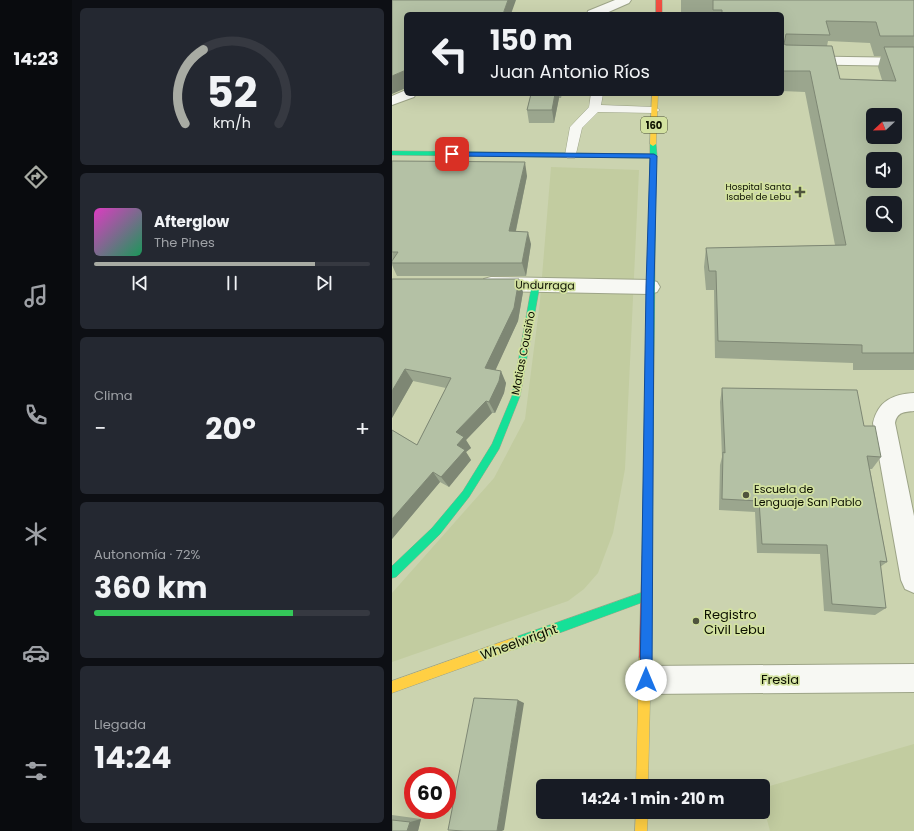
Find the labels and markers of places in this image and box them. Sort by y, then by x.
pin [435,137,469,171]
place label: Hospital Santa Isabel de Lebu [726,181,791,203]
marker: Hospital Santa Isabel de Lebu [794,186,806,198]
place label: Escuela de Lenguaje San Pablo [754,481,862,510]
marker: Escuela de Lenguaje San Pablo [741,490,751,500]
place label: Registro Civil Lebu [704,605,765,639]
marker: Registro Civil Lebu [691,616,701,626]

